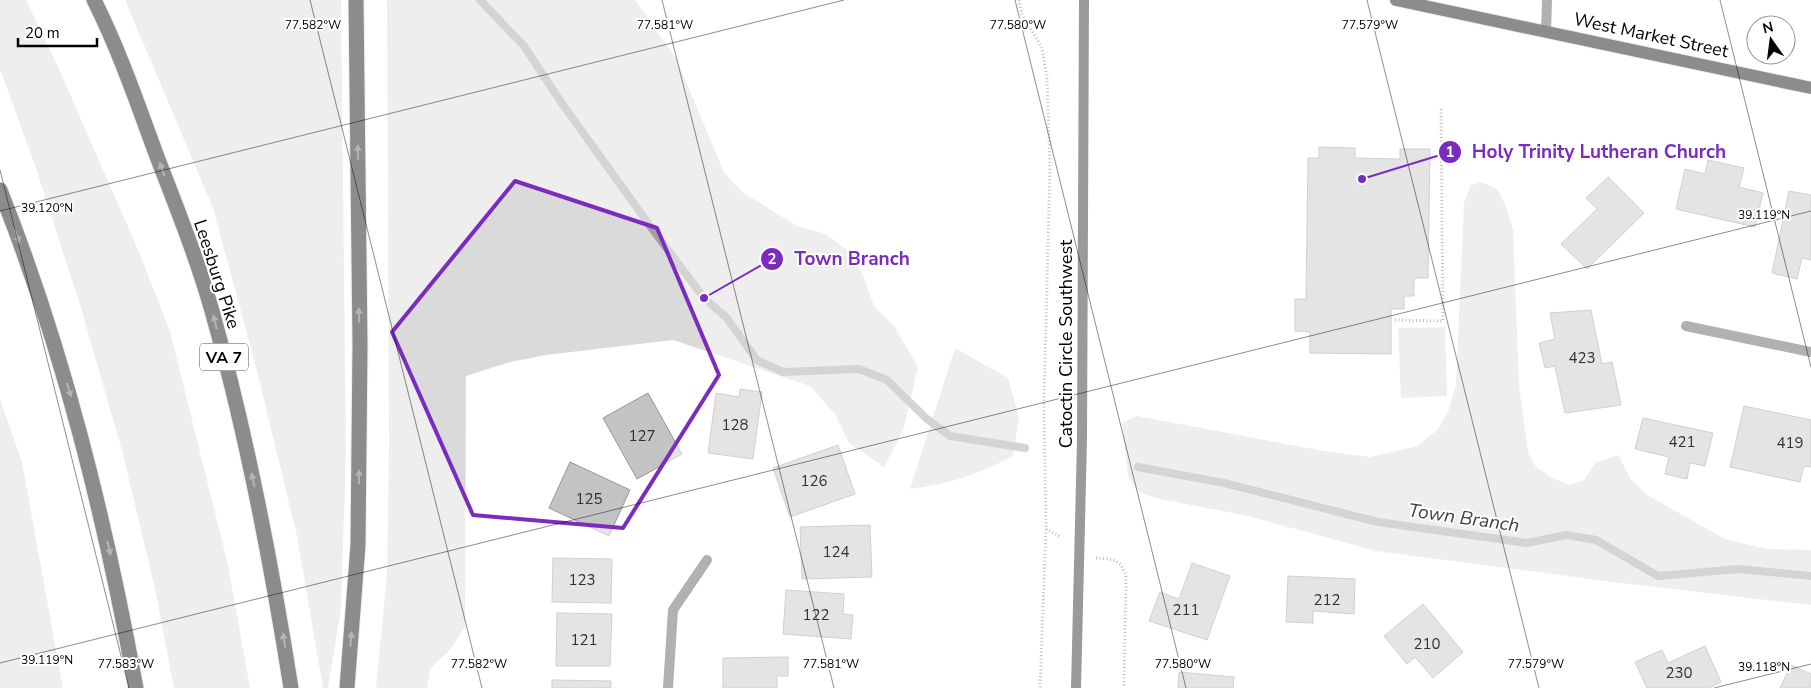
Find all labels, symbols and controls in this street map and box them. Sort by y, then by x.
street label: West Market Street [1571,7,1731,63]
scale bar [18,15,96,47]
north arrow [1746,15,1796,65]
text: 77.582°W [285,17,341,33]
text: 77.581°W [637,17,693,33]
text: 77.580°W [990,17,1046,33]
text: 77.579°W [1342,17,1398,33]
text: N [1761,17,1775,38]
text: 20 m [25,23,60,43]
callout: Holy Trinity Lutheran Church [1437,135,1736,169]
text: Holy Trinity Lutheran Church [1472,139,1726,165]
text: 1 [1445,142,1455,162]
one-way arrow [353,144,361,160]
one-way arrow [158,161,166,176]
text: 39.120°N [21,200,73,216]
text: 39.119°N [1738,207,1790,223]
street label: Leesburg Pike [188,216,246,332]
one-way arrow [13,229,21,244]
street label: Catoctin Circle Southwest [1054,239,1078,448]
callout: Town Branch [759,242,920,276]
text: Town Branch [794,246,910,272]
text: 2 [767,249,777,269]
one-way arrow [355,306,363,322]
one-way arrow [211,315,219,330]
road number: VA 7 [200,344,248,371]
house number: 423 [1568,348,1596,368]
one-way arrow [65,383,73,398]
house number: 128 [721,415,749,435]
house number: 127 [628,426,656,446]
house number: 421 [1668,432,1696,452]
house number: 419 [1776,433,1804,453]
one-way arrow [355,469,363,485]
house number: 126 [800,471,828,491]
one-way arrow [249,473,257,488]
house number: 125 [575,489,603,509]
water label: Town Branch [1407,497,1521,539]
one-way arrow [105,540,113,555]
house number: 124 [822,542,850,562]
house number: 123 [568,570,596,590]
house number: 212 [1313,590,1341,610]
house number: 211 [1172,600,1200,620]
house number: 122 [802,605,830,625]
house number: 121 [570,630,598,650]
one-way arrow [347,631,355,647]
one-way arrow [279,632,287,648]
house number: 210 [1413,634,1441,654]
text: 39.119°N [21,652,73,668]
text: 77.583°W [98,656,154,672]
text: 77.582°W [451,656,507,672]
text: 77.581°W [803,656,859,672]
text: 77.580°W [1155,656,1211,672]
text: 77.579°W [1508,656,1564,672]
text: 39.118°N [1738,659,1790,675]
house number: 230 [1665,663,1693,683]

